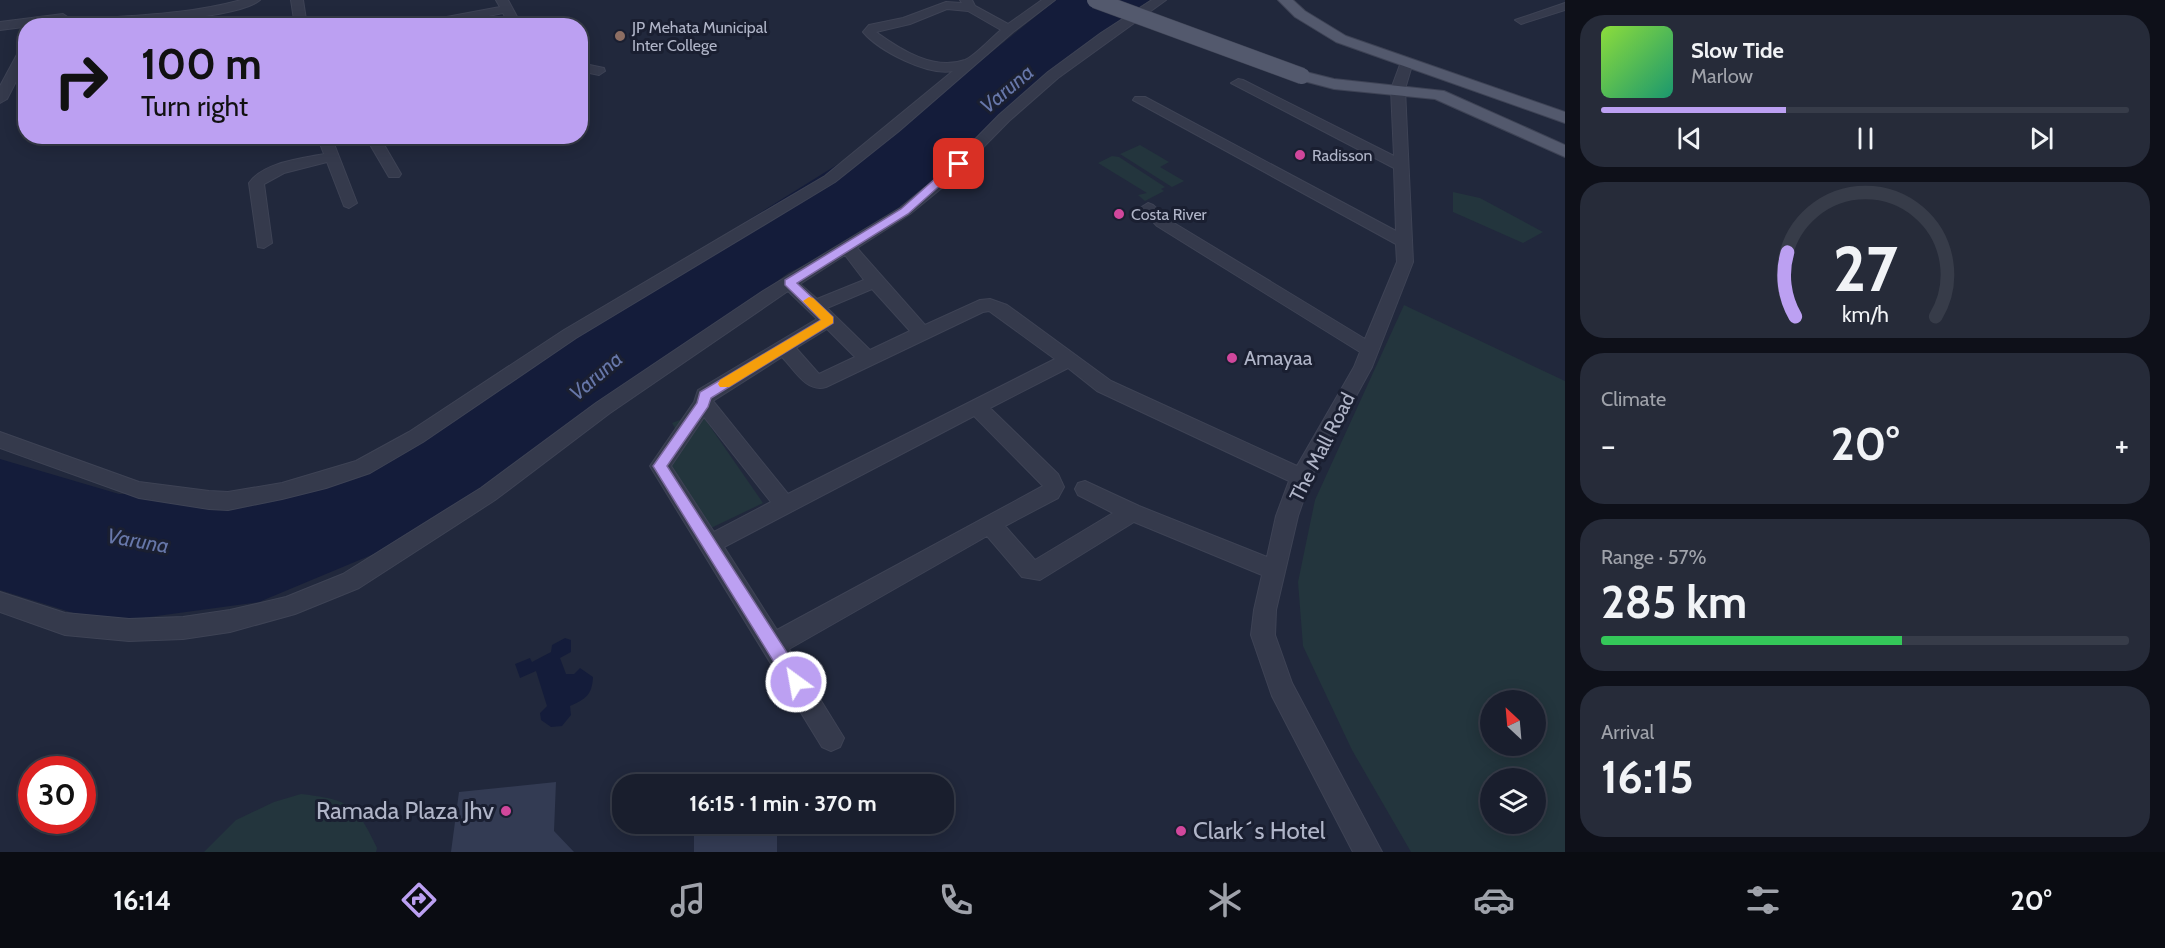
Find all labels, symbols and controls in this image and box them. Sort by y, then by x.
place label: JP Mehata Municipal Inter College [631,18,767,55]
marker: JP Mehata Municipal Inter College [613,29,627,43]
text: Slow Tide [1691,37,1784,64]
text: 100 m [141,38,262,90]
icon: right [42,42,120,120]
water label: Varuna [975,59,1038,118]
text: Marlow [1691,64,1753,88]
text: Turn right [141,90,248,123]
icon: previous [1673,122,1706,155]
icon: pause [1849,122,1882,155]
icon: next [2025,122,2058,155]
pin [933,138,984,189]
place label: Radisson [1312,146,1373,165]
icon: arrive [942,147,975,180]
marker: Radisson [1293,148,1307,162]
place label: Costa River [1131,205,1208,224]
marker: Costa River [1112,207,1126,221]
text: 27 [1833,231,1898,307]
text: km/h [1842,301,1888,327]
water label: Varuna [564,346,627,405]
place label: Amayaa [1244,346,1313,370]
marker: Amayaa [1225,351,1239,365]
text: Climate [1601,387,1666,411]
street label: The Mall Road [1284,388,1360,506]
text: 20° [1831,417,1899,471]
text: − [1601,425,1616,465]
text: + [2114,425,2129,465]
water label: Varuna [105,523,171,558]
text: Range · 57% [1601,545,1707,569]
text: 285 km [1601,575,1747,629]
position arrow [764,650,828,714]
north arrow [1480,690,1546,756]
map controls [1480,690,1546,834]
text: Arrival [1601,720,1654,744]
text: 16:15 [1601,750,1694,804]
speed limit sign: 30 [18,756,96,834]
button: layers [1480,768,1546,834]
text: 16:15 · 1 min · 370 m [689,790,877,817]
place label: Ramada Plaza Jhv [316,796,494,825]
marker: Ramada Plaza Jhv [499,804,513,818]
place label: Clark´s Hotel [1193,816,1326,845]
marker: Clark´s Hotel [1174,824,1188,838]
icon: directions [398,879,440,921]
icon: music [667,879,709,921]
icon: phone [935,879,977,921]
icon: climate [1204,879,1246,921]
icon: car [1473,879,1515,921]
icon: filters [1742,879,1784,921]
text: 16:14 [113,884,171,917]
text: 20° [2010,884,2052,917]

